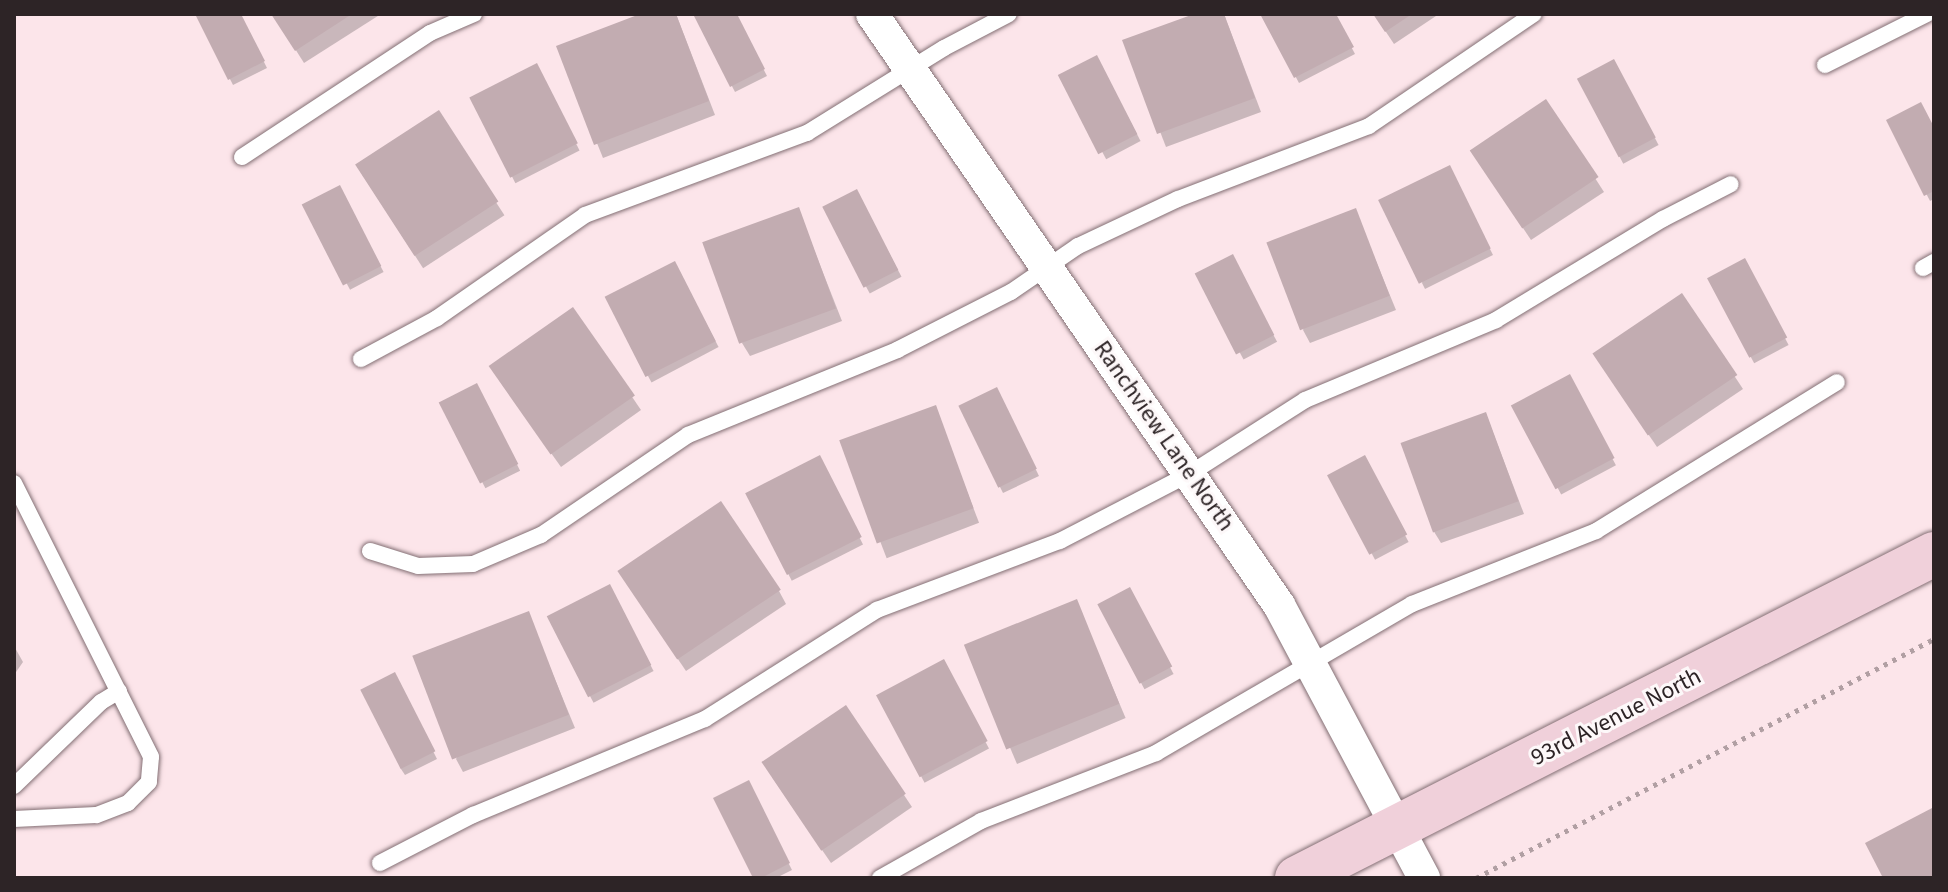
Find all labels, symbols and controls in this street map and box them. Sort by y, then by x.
street label: Ranchview Lane North [1088,335,1240,537]
street label: 93rd Avenue North [1526,662,1706,772]

